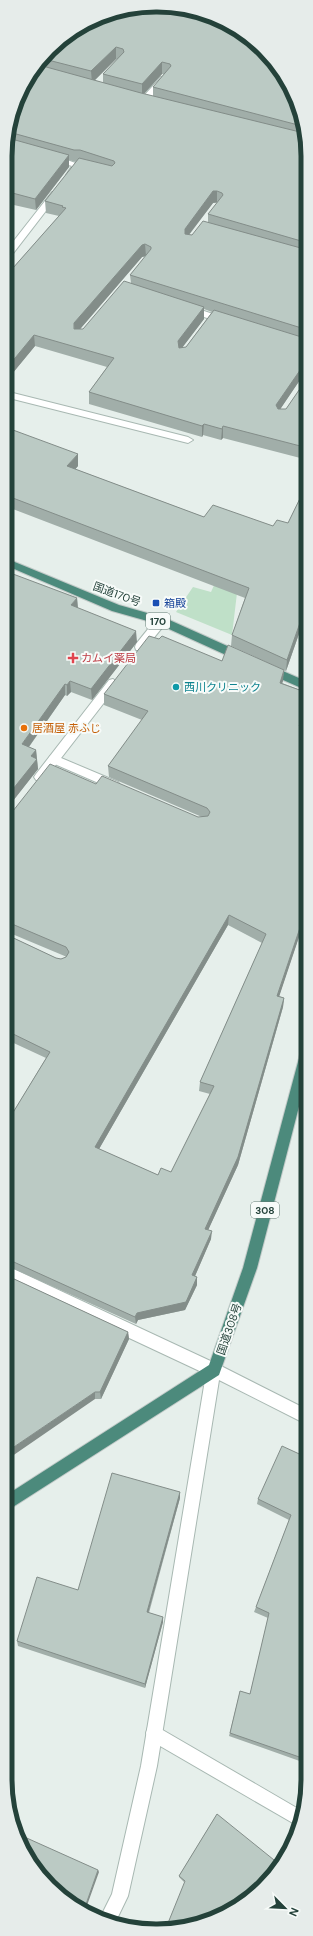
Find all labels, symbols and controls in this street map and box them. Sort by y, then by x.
street label: 国道170号 [91,579,143,609]
place label: 箱殿 [164,596,186,610]
marker: 箱殿 [151,598,161,608]
road number: 170 [146,613,170,629]
place label: カムイ薬局 [81,651,136,665]
marker: カムイ薬局 [68,653,78,663]
place label: 西川クリニック [184,680,261,694]
marker: 西川クリニック [171,682,181,692]
place label: 居酒屋 赤ふじ [32,721,101,735]
marker: 居酒屋 赤ふじ [19,723,29,733]
road number: 308 [251,1202,279,1218]
street label: 国道308号 [214,1301,244,1357]
north arrow [265,1888,305,1928]
text: N [286,1906,302,1919]

